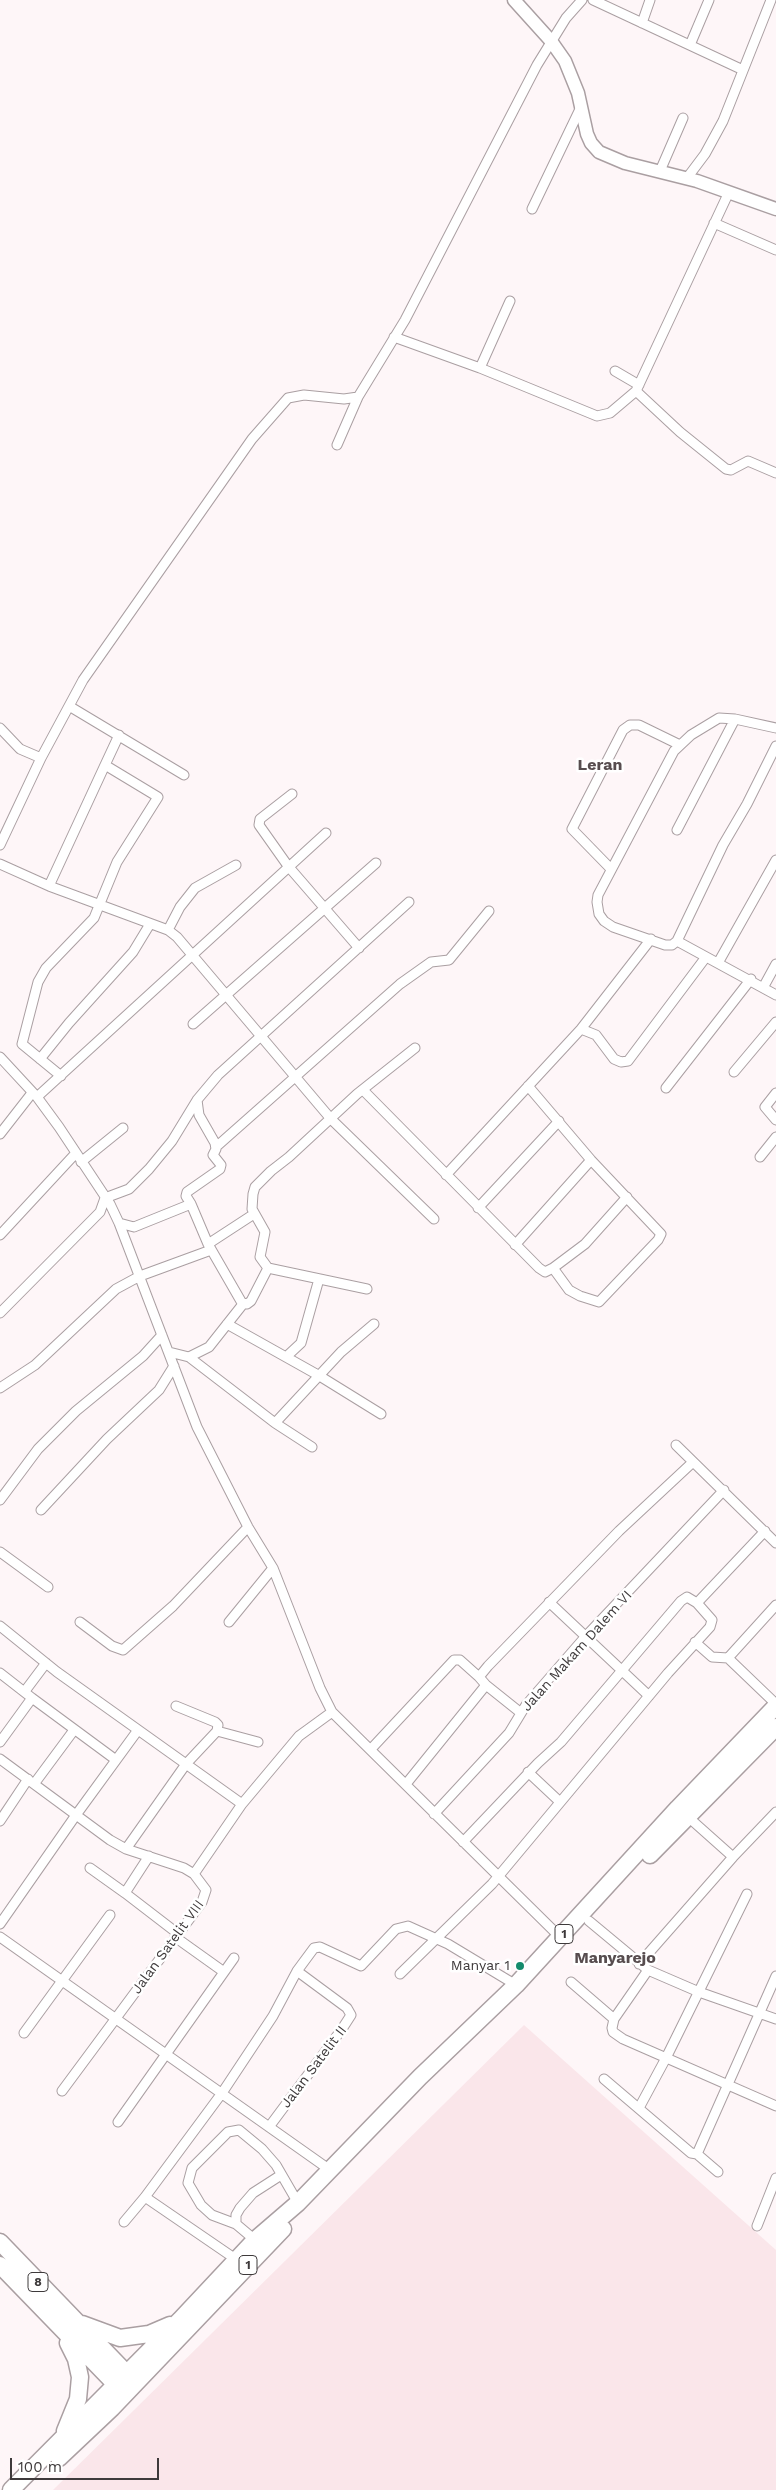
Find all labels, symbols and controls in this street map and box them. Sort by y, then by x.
district label: Leran [578,755,622,775]
street label: Jalan Makam Dalem VI [518,1587,636,1715]
street label: Jalan Satelit VIII [128,1897,208,1997]
road number: 1 [555,1925,573,1944]
district label: Manyarejo [574,1948,656,1968]
place label: Manyar 1 [451,1958,510,1974]
marker: Manyar 1 [514,1960,526,1972]
street label: Jalan Satelit II [278,2023,350,2111]
road number: 1 [239,2256,257,2274]
road number: 8 [28,2272,48,2292]
scale bar [12,2448,161,2480]
text: 100 m [18,2458,62,2476]

